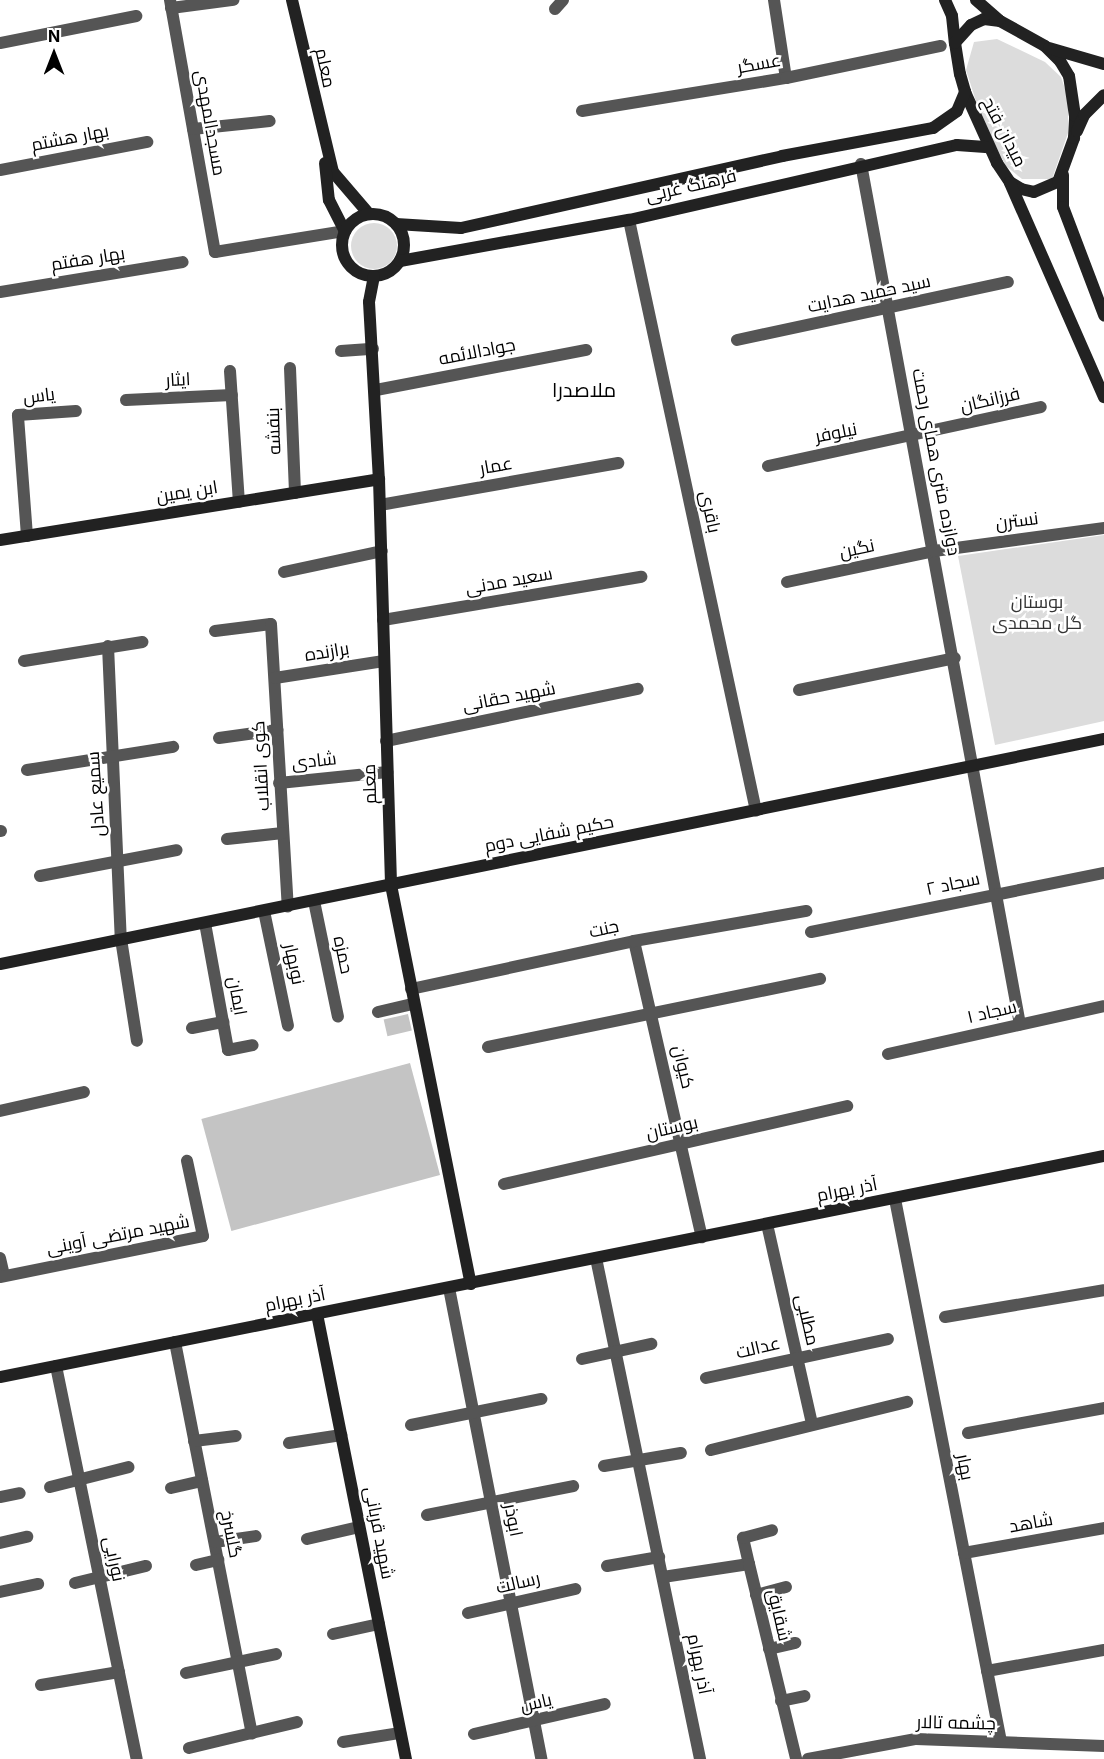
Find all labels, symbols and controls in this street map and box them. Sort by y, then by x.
north arrow [24,24,84,84]
text: N [48,26,60,46]
street label: معلم [310,46,340,90]
street label: عسگر [735,50,783,78]
street label: مسجدالمهدی [190,68,230,178]
street label: میدان فتح [977,93,1031,171]
street label: بهار هشتم [29,120,111,156]
street label: فرهنگ غربی [644,165,738,207]
street label: بهار هفتم [49,242,127,276]
street label: سید حمید هدایت [805,270,933,318]
street label: جوادالائمه [437,334,517,370]
street label: دوازده متری همای رحمت [907,367,965,557]
street label: ایثار [165,369,191,391]
district label: ملاصدرا [552,378,616,402]
street label: یاس [22,383,56,409]
street label: فرزانگان [958,383,1022,417]
street label: بنفشه [262,407,286,455]
street label: نیلوفر [813,418,859,448]
street label: عمار [478,453,514,479]
street label: ابن یمین [155,476,219,508]
street label: باقری [695,489,725,535]
street label: نسترن [994,508,1040,534]
street label: نگین [837,535,877,563]
street label: سعید مدنی [464,563,554,599]
park label: بوستان گل محمدی [992,592,1082,634]
street label: برازنده [303,638,351,666]
street label: شهید حقانی [461,677,557,717]
street label: کوی انقلاب [248,720,274,812]
street label: شادی [290,748,338,774]
street label: سمیع عادل [82,751,110,837]
street label: معلم [359,763,381,805]
street label: حکیم شفایی دوم [482,811,616,857]
street label: سجاد ۲ [924,868,982,900]
street label: جنت [587,915,621,943]
street label: حمزه [328,934,358,976]
street label: نوبهار [279,941,309,987]
street label: ایمان [223,975,251,1017]
street label: سجاد ۱ [965,996,1019,1028]
street label: کیوان [668,1043,698,1091]
street label: بوستان [644,1112,700,1144]
street label: آذر بهرام [815,1174,879,1206]
street label: شهید مرتضی آوینی [45,1211,191,1259]
street label: آذر بهرام [263,1284,327,1316]
street label: مطلبی [791,1292,823,1348]
street label: عدالت [734,1332,782,1364]
street label: بهار [952,1452,978,1482]
street label: شهید قربانی [359,1485,399,1581]
street label: ابوذر [499,1502,527,1538]
street label: گلسرخ [216,1508,246,1560]
street label: شاهد [1007,1509,1055,1537]
street label: نورایی [99,1534,129,1584]
street label: رسالت [494,1567,542,1599]
street label: شقایق [763,1587,795,1643]
street label: آذر بهرام [683,1632,715,1696]
street label: یاس [518,1689,554,1717]
street label: چشمه تالار [916,1712,996,1734]

